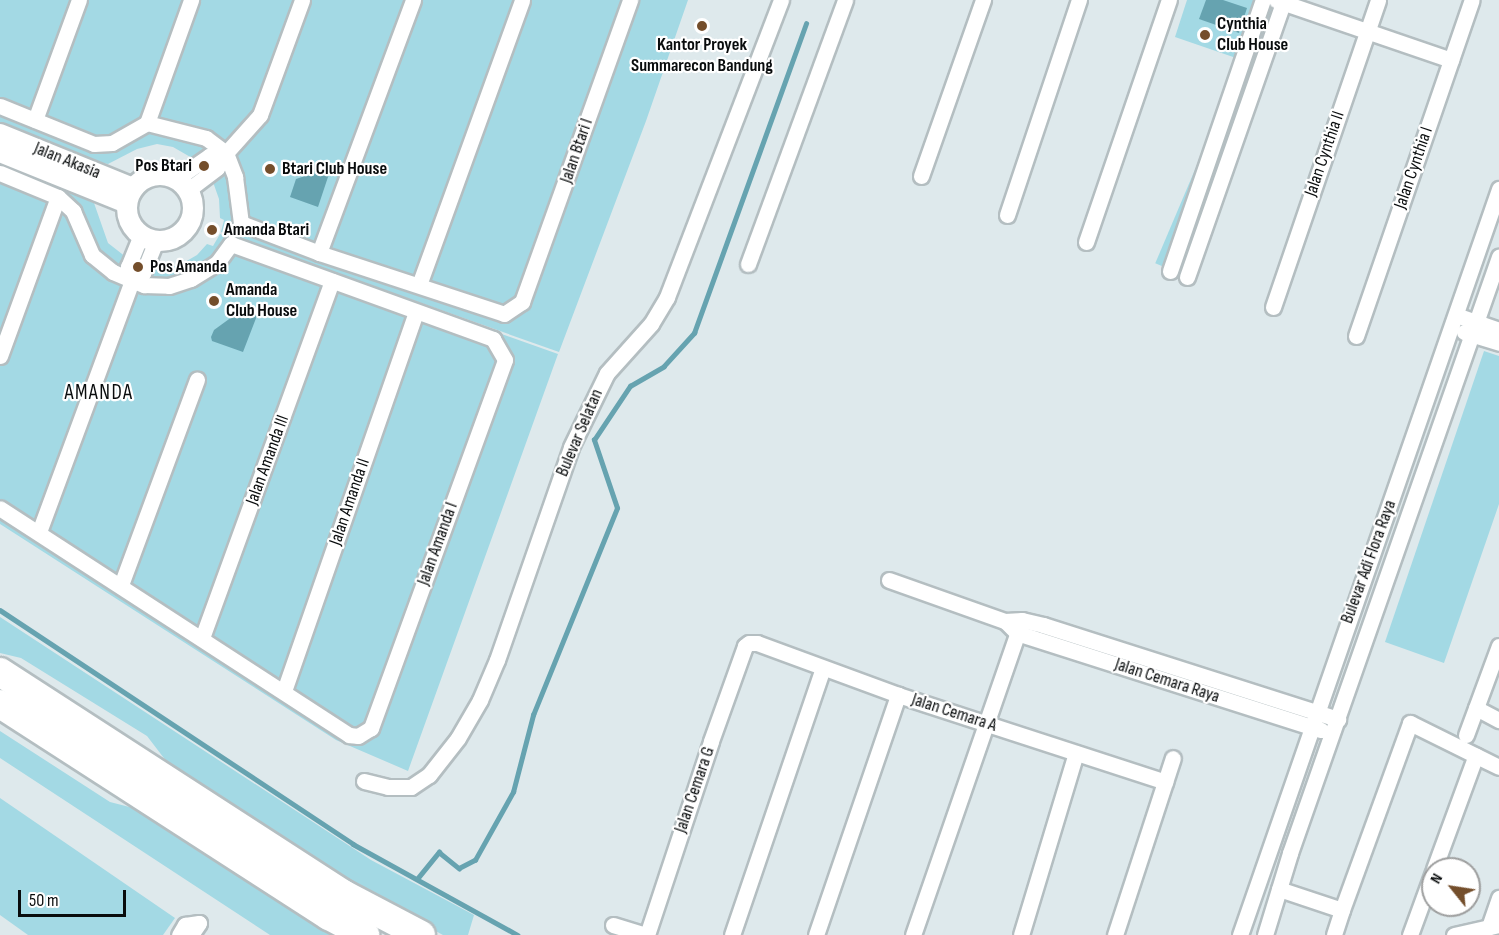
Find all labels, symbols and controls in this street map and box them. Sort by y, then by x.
place label: Cynthia Club House [1217,14,1288,57]
marker: Kantor Proyek Summarecon Bandung [695,19,709,33]
marker: Cynthia Club House [1198,28,1212,42]
place label: Kantor Proyek Summarecon Bandung [631,35,773,78]
street label: Jalan Cynthia II [1300,109,1350,199]
street label: Jalan Btari I [556,116,598,186]
street label: Jalan Cynthia I [1390,124,1438,212]
street label: Jalan Akasia [31,138,103,184]
place label: Pos Btari [135,155,192,177]
place label: Btari Club House [282,158,387,180]
marker: Pos Btari [197,159,211,173]
marker: Btari Club House [263,162,277,176]
place label: Amanda Btari [224,219,309,241]
marker: Amanda Btari [205,223,219,237]
place label: Pos Amanda [150,256,227,278]
marker: Pos Amanda [131,260,145,274]
place label: Amanda Club House [226,280,297,322]
marker: Amanda Club House [207,294,221,308]
district label: AMANDA [64,380,134,406]
street label: Bulevar Selatan [552,386,608,480]
street label: Jalan Amanda III [242,412,294,508]
street label: Jalan Amanda II [325,456,375,548]
street label: Bulevar Adi Flora Raya [1337,497,1401,627]
street label: Jalan Amanda I [413,500,463,588]
street label: Jalan Cemara Raya [1112,654,1222,708]
street label: Jalan Cemara A [909,689,999,737]
street label: Jalan Cemara G [670,744,720,836]
north arrow [1421,857,1481,917]
text: N [1426,870,1447,887]
scale bar [21,878,129,916]
text: 50 m [29,890,59,911]

